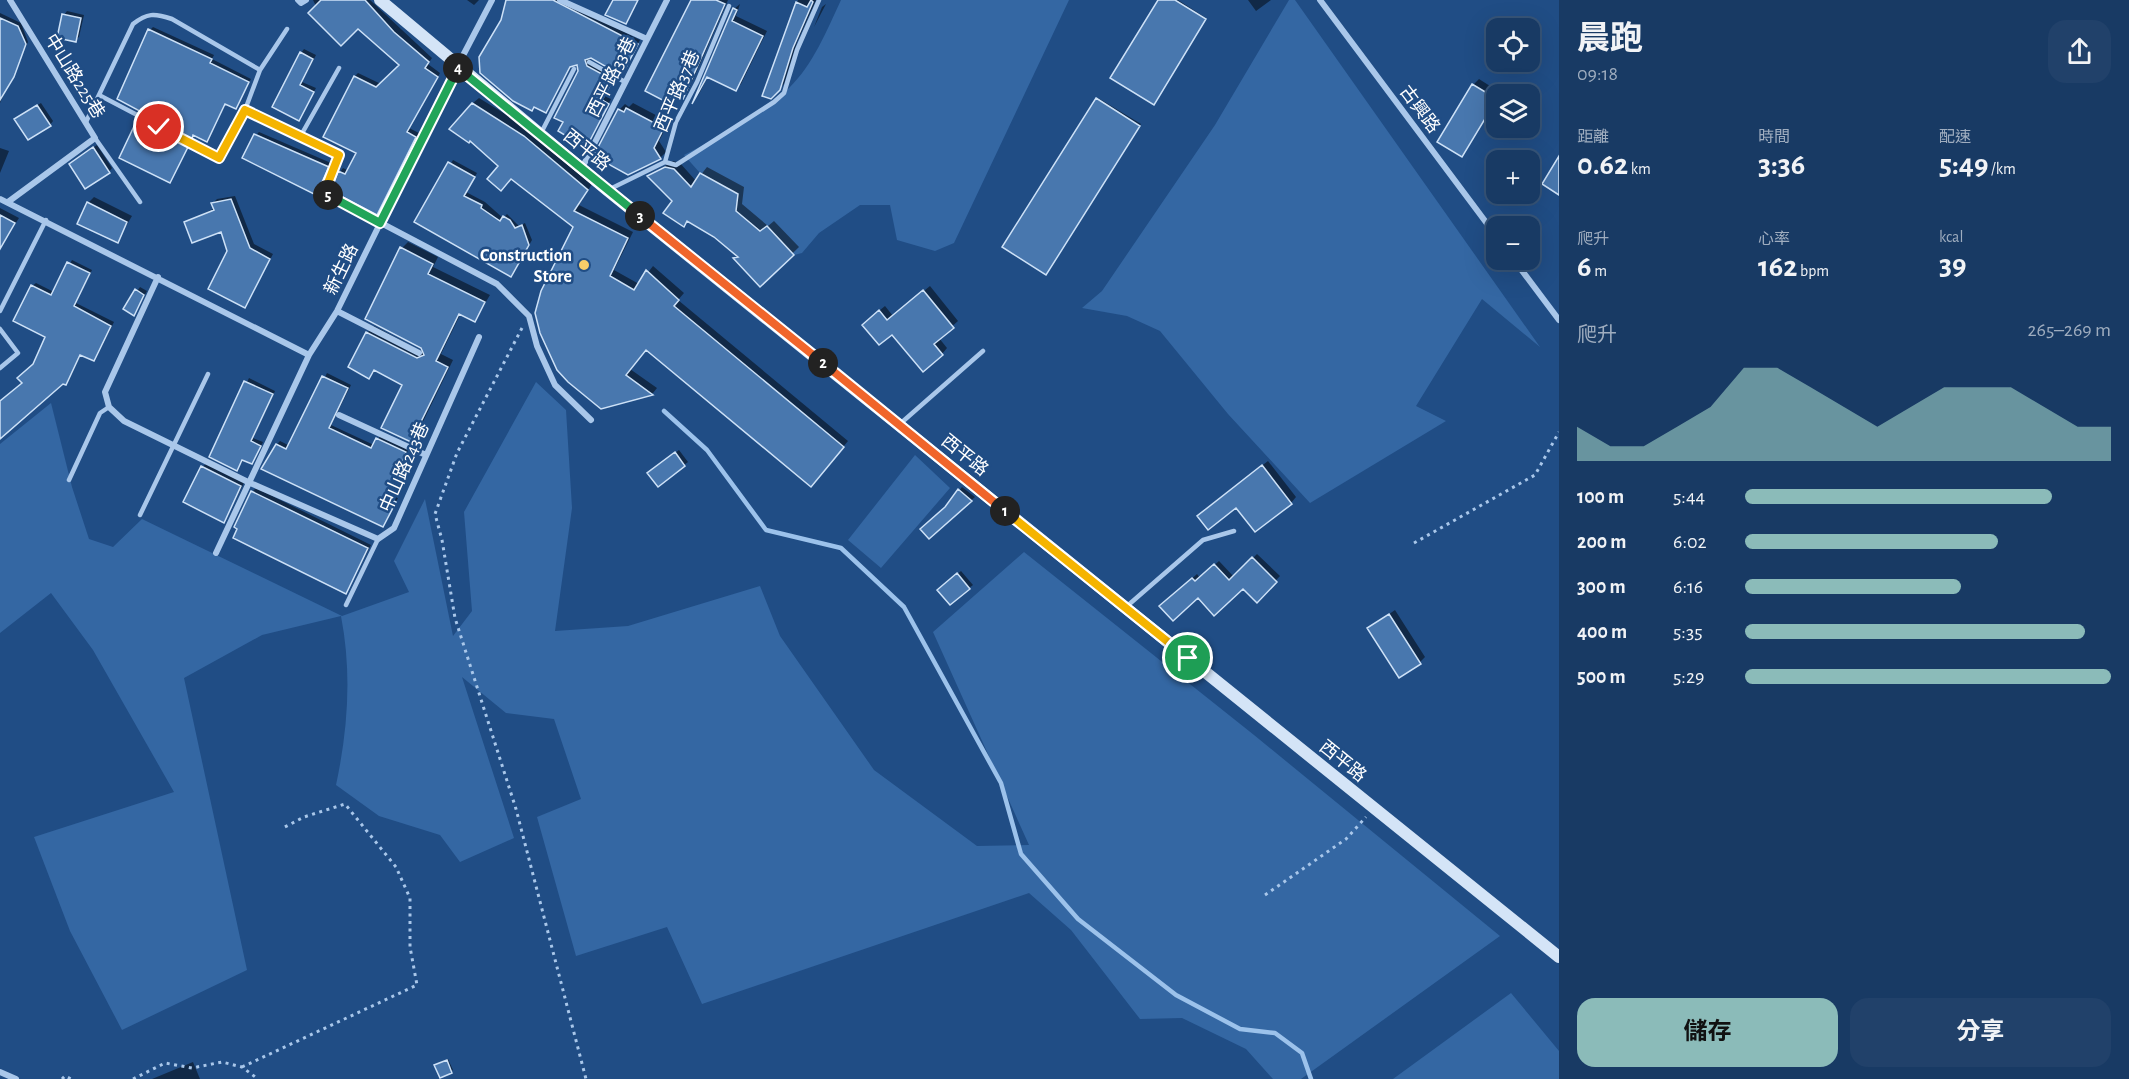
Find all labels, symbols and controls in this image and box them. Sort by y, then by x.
map controls [1486,18,1540,270]
button: locate [1486,18,1540,72]
button: share [2048,20,2111,83]
text: 晨跑 [1577,23,1643,56]
street label: 中山路225巷 [41,30,109,122]
street label: 西平路33巷 [582,34,640,120]
street label: 西平路37巷 [651,47,703,135]
pin: 4 [443,53,473,83]
text: 4 [454,60,462,76]
text: 09:18 [1577,64,1618,84]
street label: 古興路 [1396,81,1444,137]
button: layers [1486,84,1540,138]
pin [133,101,184,152]
icon: check [142,110,175,143]
street label: 西平路 [560,125,614,175]
text: 距離 [1577,129,1609,145]
text: 時間 [1758,129,1790,145]
text: 配速 [1939,129,1971,145]
button: + [1486,150,1540,204]
text: 0.62 [1577,150,1628,180]
text: 3:36 [1758,150,1805,180]
text: 5:49 [1939,150,1988,180]
text: km [1628,161,1651,177]
text: /km [1988,161,2016,177]
pin: 5 [313,180,343,210]
text: 5 [325,187,331,203]
pin: 3 [625,201,655,231]
text: 3 [637,208,643,224]
button: − [1486,216,1540,270]
text: kcal [1939,229,1963,245]
text: 爬升 [1577,231,1609,247]
text: 心率 [1758,231,1790,247]
street label: 新生路 [320,240,362,298]
place label: Construction Store [480,247,572,286]
text: 39 [1939,250,1966,280]
text: 6 [1577,252,1592,282]
text: 162 [1758,252,1797,282]
marker: Construction Store [577,258,591,272]
text: m [1592,263,1607,279]
text: bpm [1797,263,1829,279]
text: 265–269 m [2027,320,2111,340]
text: 爬升 [1577,325,1617,345]
pin: 2 [808,348,838,378]
text: 2 [819,355,827,371]
street label: 中山路243巷 [375,419,433,515]
street label: 西平路 [938,430,992,480]
text: 100 m [1577,487,1624,507]
text: 5:44 [1673,487,1705,507]
pin: 1 [990,496,1020,526]
text: 1 [1002,503,1008,519]
text: 200 m [1577,532,1626,552]
text: 6:02 [1673,532,1707,552]
text: 300 m [1577,577,1626,597]
text: 6:16 [1673,577,1703,597]
text: 400 m [1577,622,1627,642]
text: 5:35 [1673,622,1703,642]
pin [1162,632,1213,683]
icon: arrive [1171,641,1204,674]
text: 500 m [1577,667,1626,687]
text: 5:29 [1673,667,1704,687]
street label: 西平路 [1316,736,1370,786]
button: 儲存 [1577,998,1838,1067]
button: 分享 [1850,998,2111,1067]

